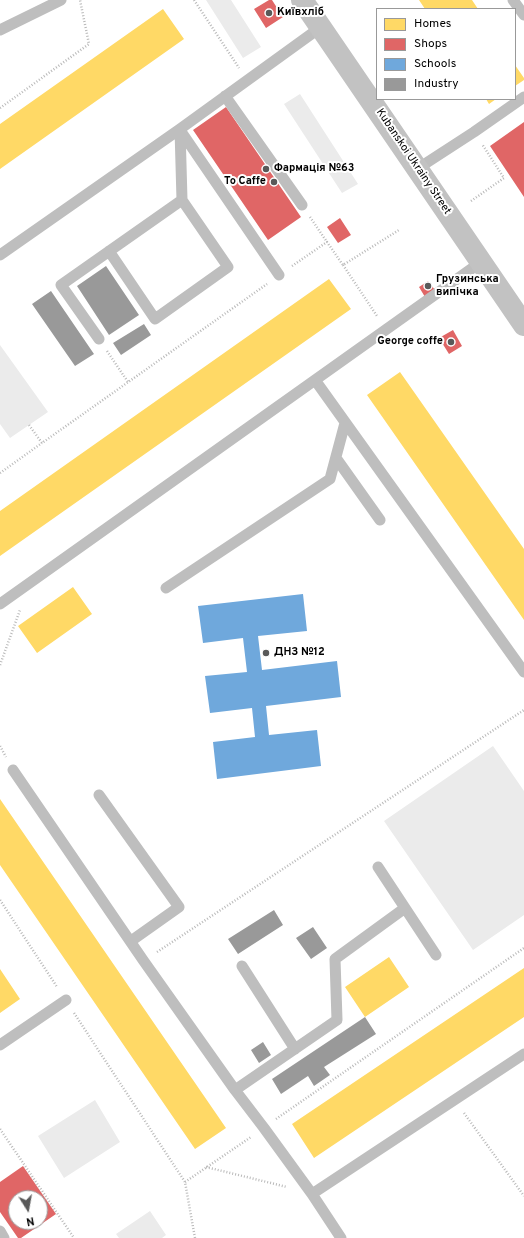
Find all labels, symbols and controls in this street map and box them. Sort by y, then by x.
place label: Київхліб [277,6,324,20]
marker: Київхліб [264,8,274,18]
legend [376,8,516,100]
text: Homes [414,16,451,32]
text: Shops [414,36,447,52]
text: Schools [414,56,456,72]
text: Industry [414,76,459,92]
street label: Kubanskoi Ukrainy Street [373,106,453,218]
place label: Фармація №63 [274,162,354,176]
marker: Фармація №63 [261,164,271,174]
place label: To Caffe [224,175,266,189]
marker: To Caffe [269,177,279,187]
place label: Грузинська випічка [436,273,499,299]
marker: Грузинська випічка [423,281,433,291]
place label: George coffe [377,335,443,349]
marker: George coffe [446,337,456,347]
place label: ДНЗ №12 [274,646,325,660]
marker: ДНЗ №12 [261,648,271,658]
north arrow [8,1190,48,1230]
text: N [25,1213,35,1228]

